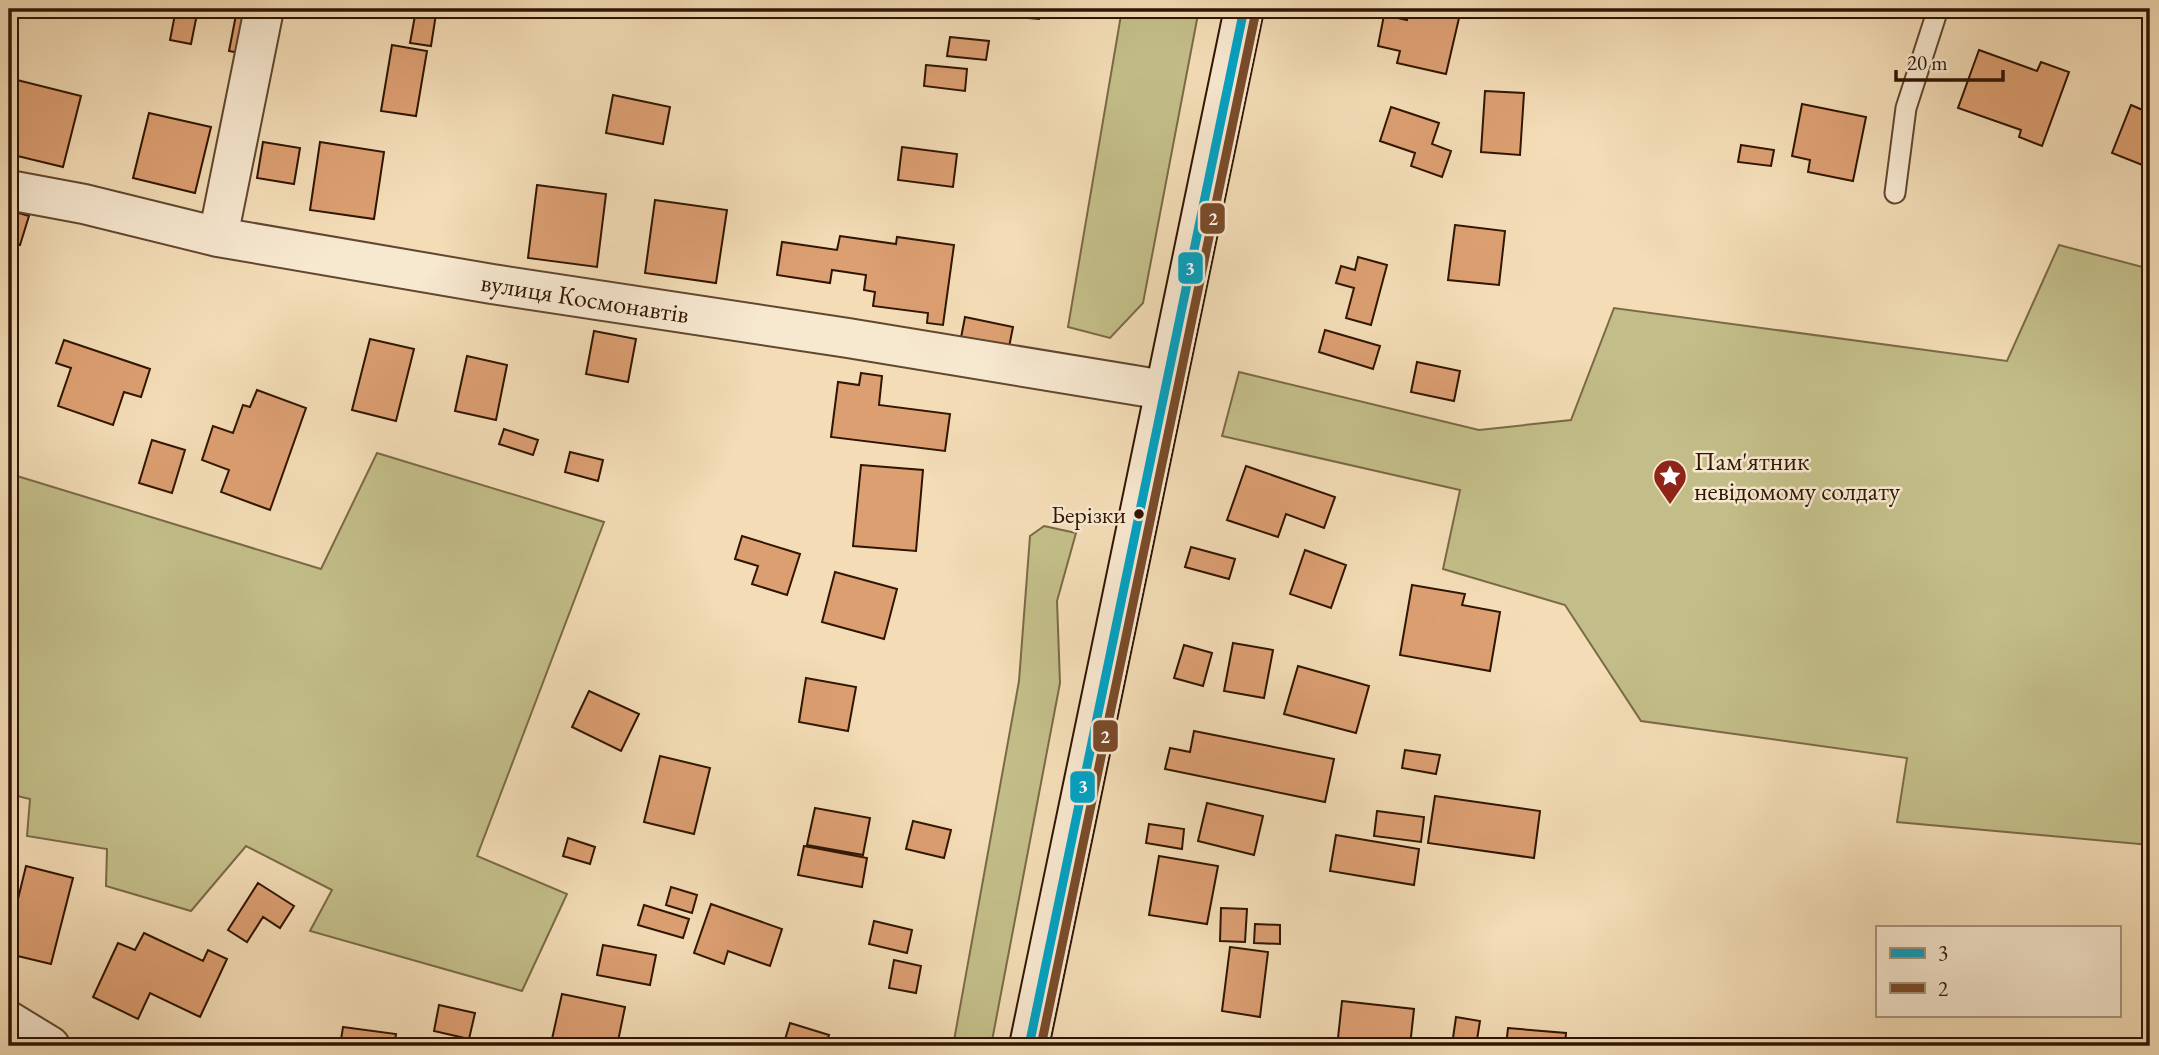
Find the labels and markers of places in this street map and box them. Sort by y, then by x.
place label: Пам'ятник невідомому солдату [1694,444,1901,508]
place icon: Пам'ятник невідомому солдату [1651,457,1689,506]
place label: Берізки [1051,499,1126,530]
marker: Берізки [1132,507,1146,521]

